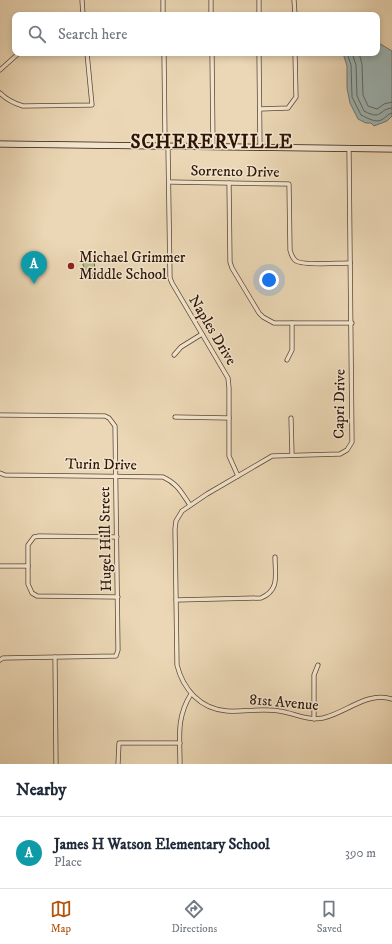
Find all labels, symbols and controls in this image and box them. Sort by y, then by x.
search box [12,12,380,56]
icon: search [26,23,48,45]
text: Search here [58,25,127,44]
district label: SCHERERVILLE [130,131,294,154]
street label: Sorrento Drive [190,161,280,182]
place label: Michael Grimmer Middle School [79,248,186,284]
pin: A [21,251,47,284]
marker: Michael Grimmer Middle School [66,261,76,271]
your location [259,270,279,290]
street label: Naples Drive [184,292,241,369]
street label: Capri Drive [329,369,350,439]
street label: Turin Drive [65,454,137,475]
street label: Hugel Hill Street [95,486,116,592]
street label: 81st Avenue [249,690,319,715]
text: Nearby [16,779,66,801]
text: James H Watson Elementary School [54,835,270,854]
text: A [25,845,33,861]
text: 390 m [345,845,376,861]
text: Place [54,854,82,870]
tab: Map [50,898,72,936]
tab: Directions [172,898,217,936]
tab: Saved [317,898,342,936]

